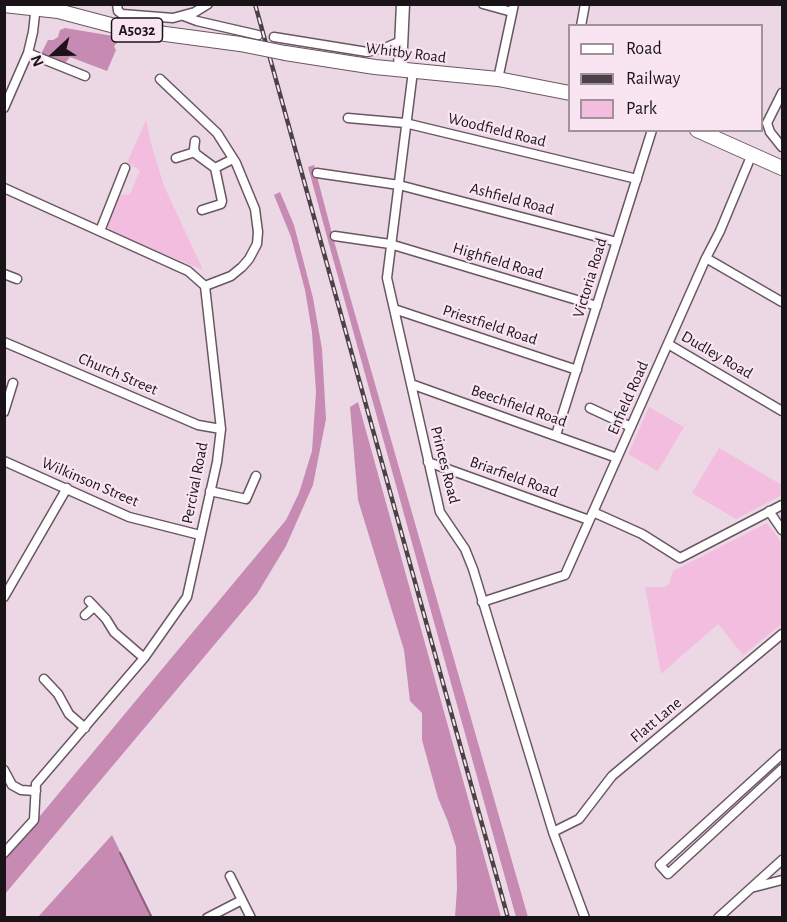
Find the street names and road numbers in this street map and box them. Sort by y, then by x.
road number: A5032 [112,18,162,42]
street label: Whitby Road [365,39,447,67]
street label: Woodfield Road [446,109,548,151]
street label: Ashfield Road [468,179,556,219]
street label: Victoria Road [569,236,611,320]
street label: Highfield Road [450,238,546,284]
street label: Priestfield Road [440,301,540,349]
street label: Dudley Road [678,327,756,383]
street label: Church Street [75,349,161,399]
street label: Enfield Road [603,358,653,438]
street label: Beechfield Road [468,381,570,431]
street label: Princes Road [426,424,464,506]
street label: Percival Road [178,441,212,525]
street label: Briarfield Road [467,452,561,502]
street label: Wilkinson Street [39,453,141,511]
street label: Flatt Lane [627,693,685,747]

